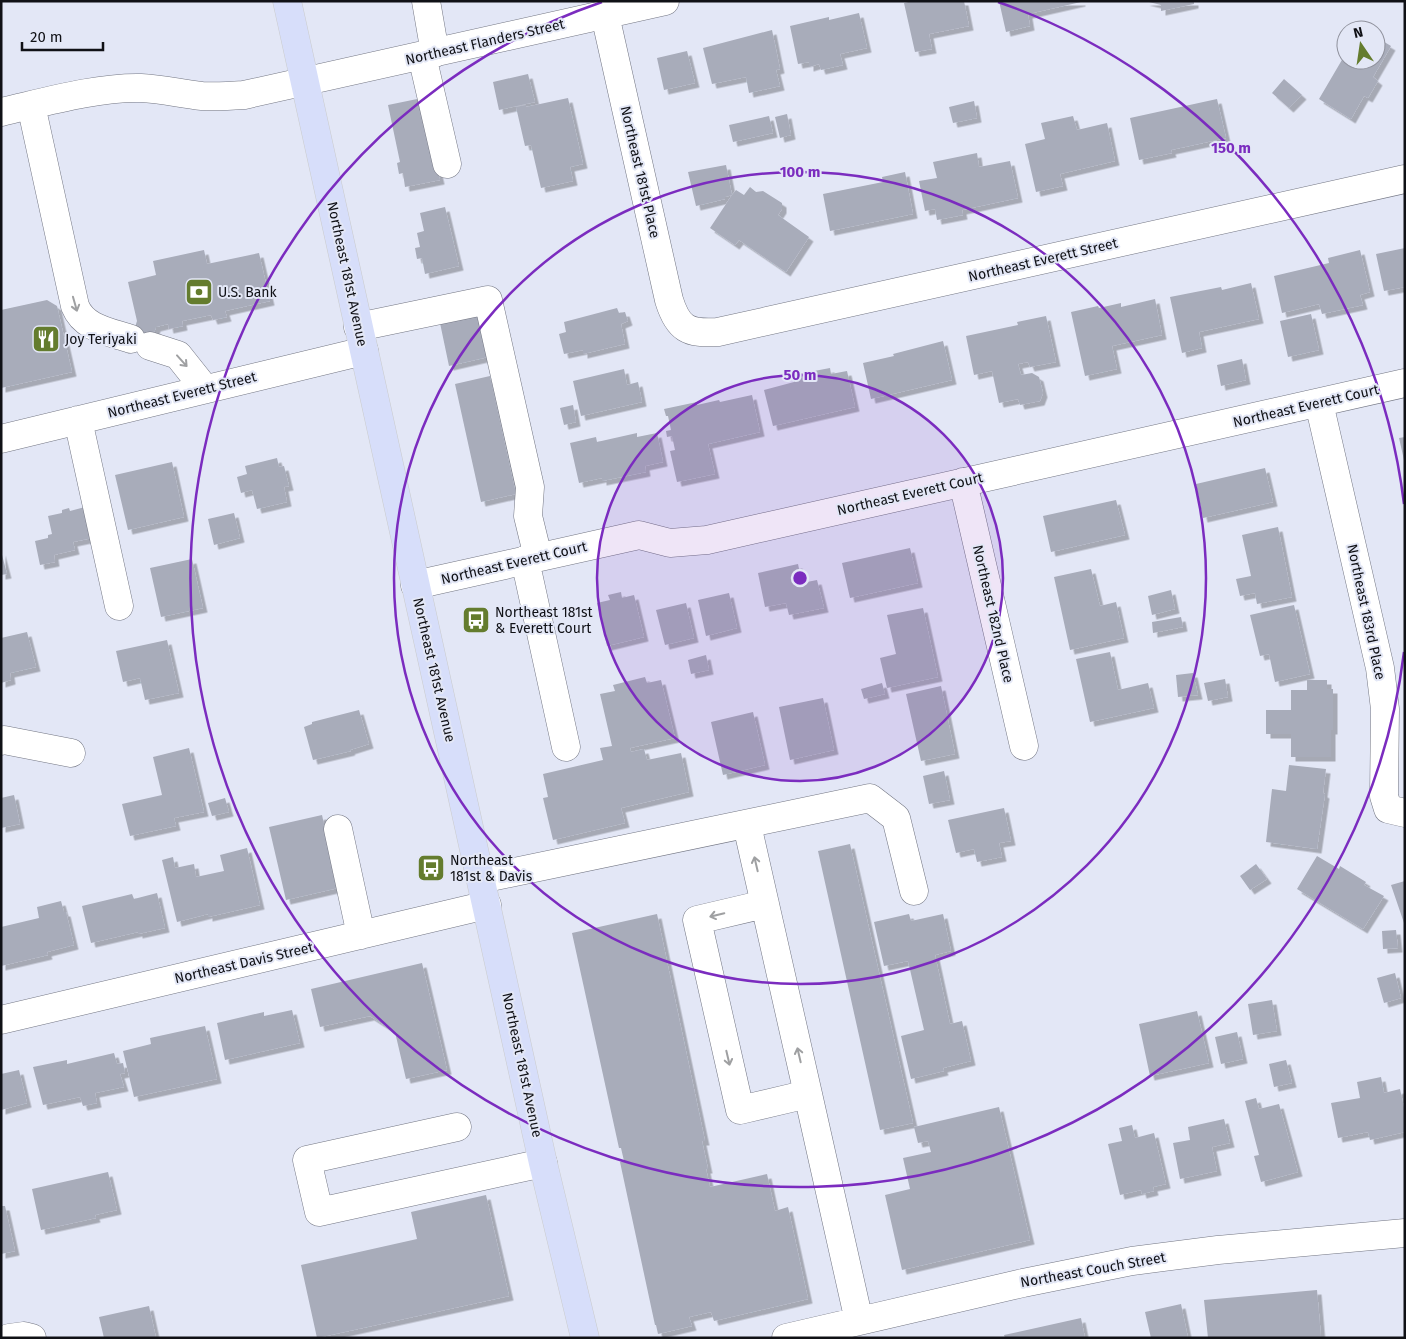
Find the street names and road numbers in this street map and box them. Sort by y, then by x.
street label: Northeast Flanders Street [404,15,567,69]
street label: Northeast 181st Place [617,104,663,240]
street label: Northeast 181st Avenue [323,200,371,348]
street label: Northeast Everett Street [967,234,1120,285]
street label: Northeast Everett Street [106,368,259,422]
street label: Northeast Everett Court [1231,381,1381,431]
street label: Northeast Everett Court [835,469,985,519]
street label: Northeast Everett Court [439,538,589,588]
street label: Northeast 182nd Place [969,543,1017,685]
street label: Northeast 183rd Place [1343,543,1389,681]
street label: Northeast 181st Avenue [409,596,459,744]
street label: Northeast Davis Street [173,939,316,987]
street label: Northeast 181st Avenue [498,991,546,1139]
street label: Northeast Couch Street [1019,1249,1168,1291]

